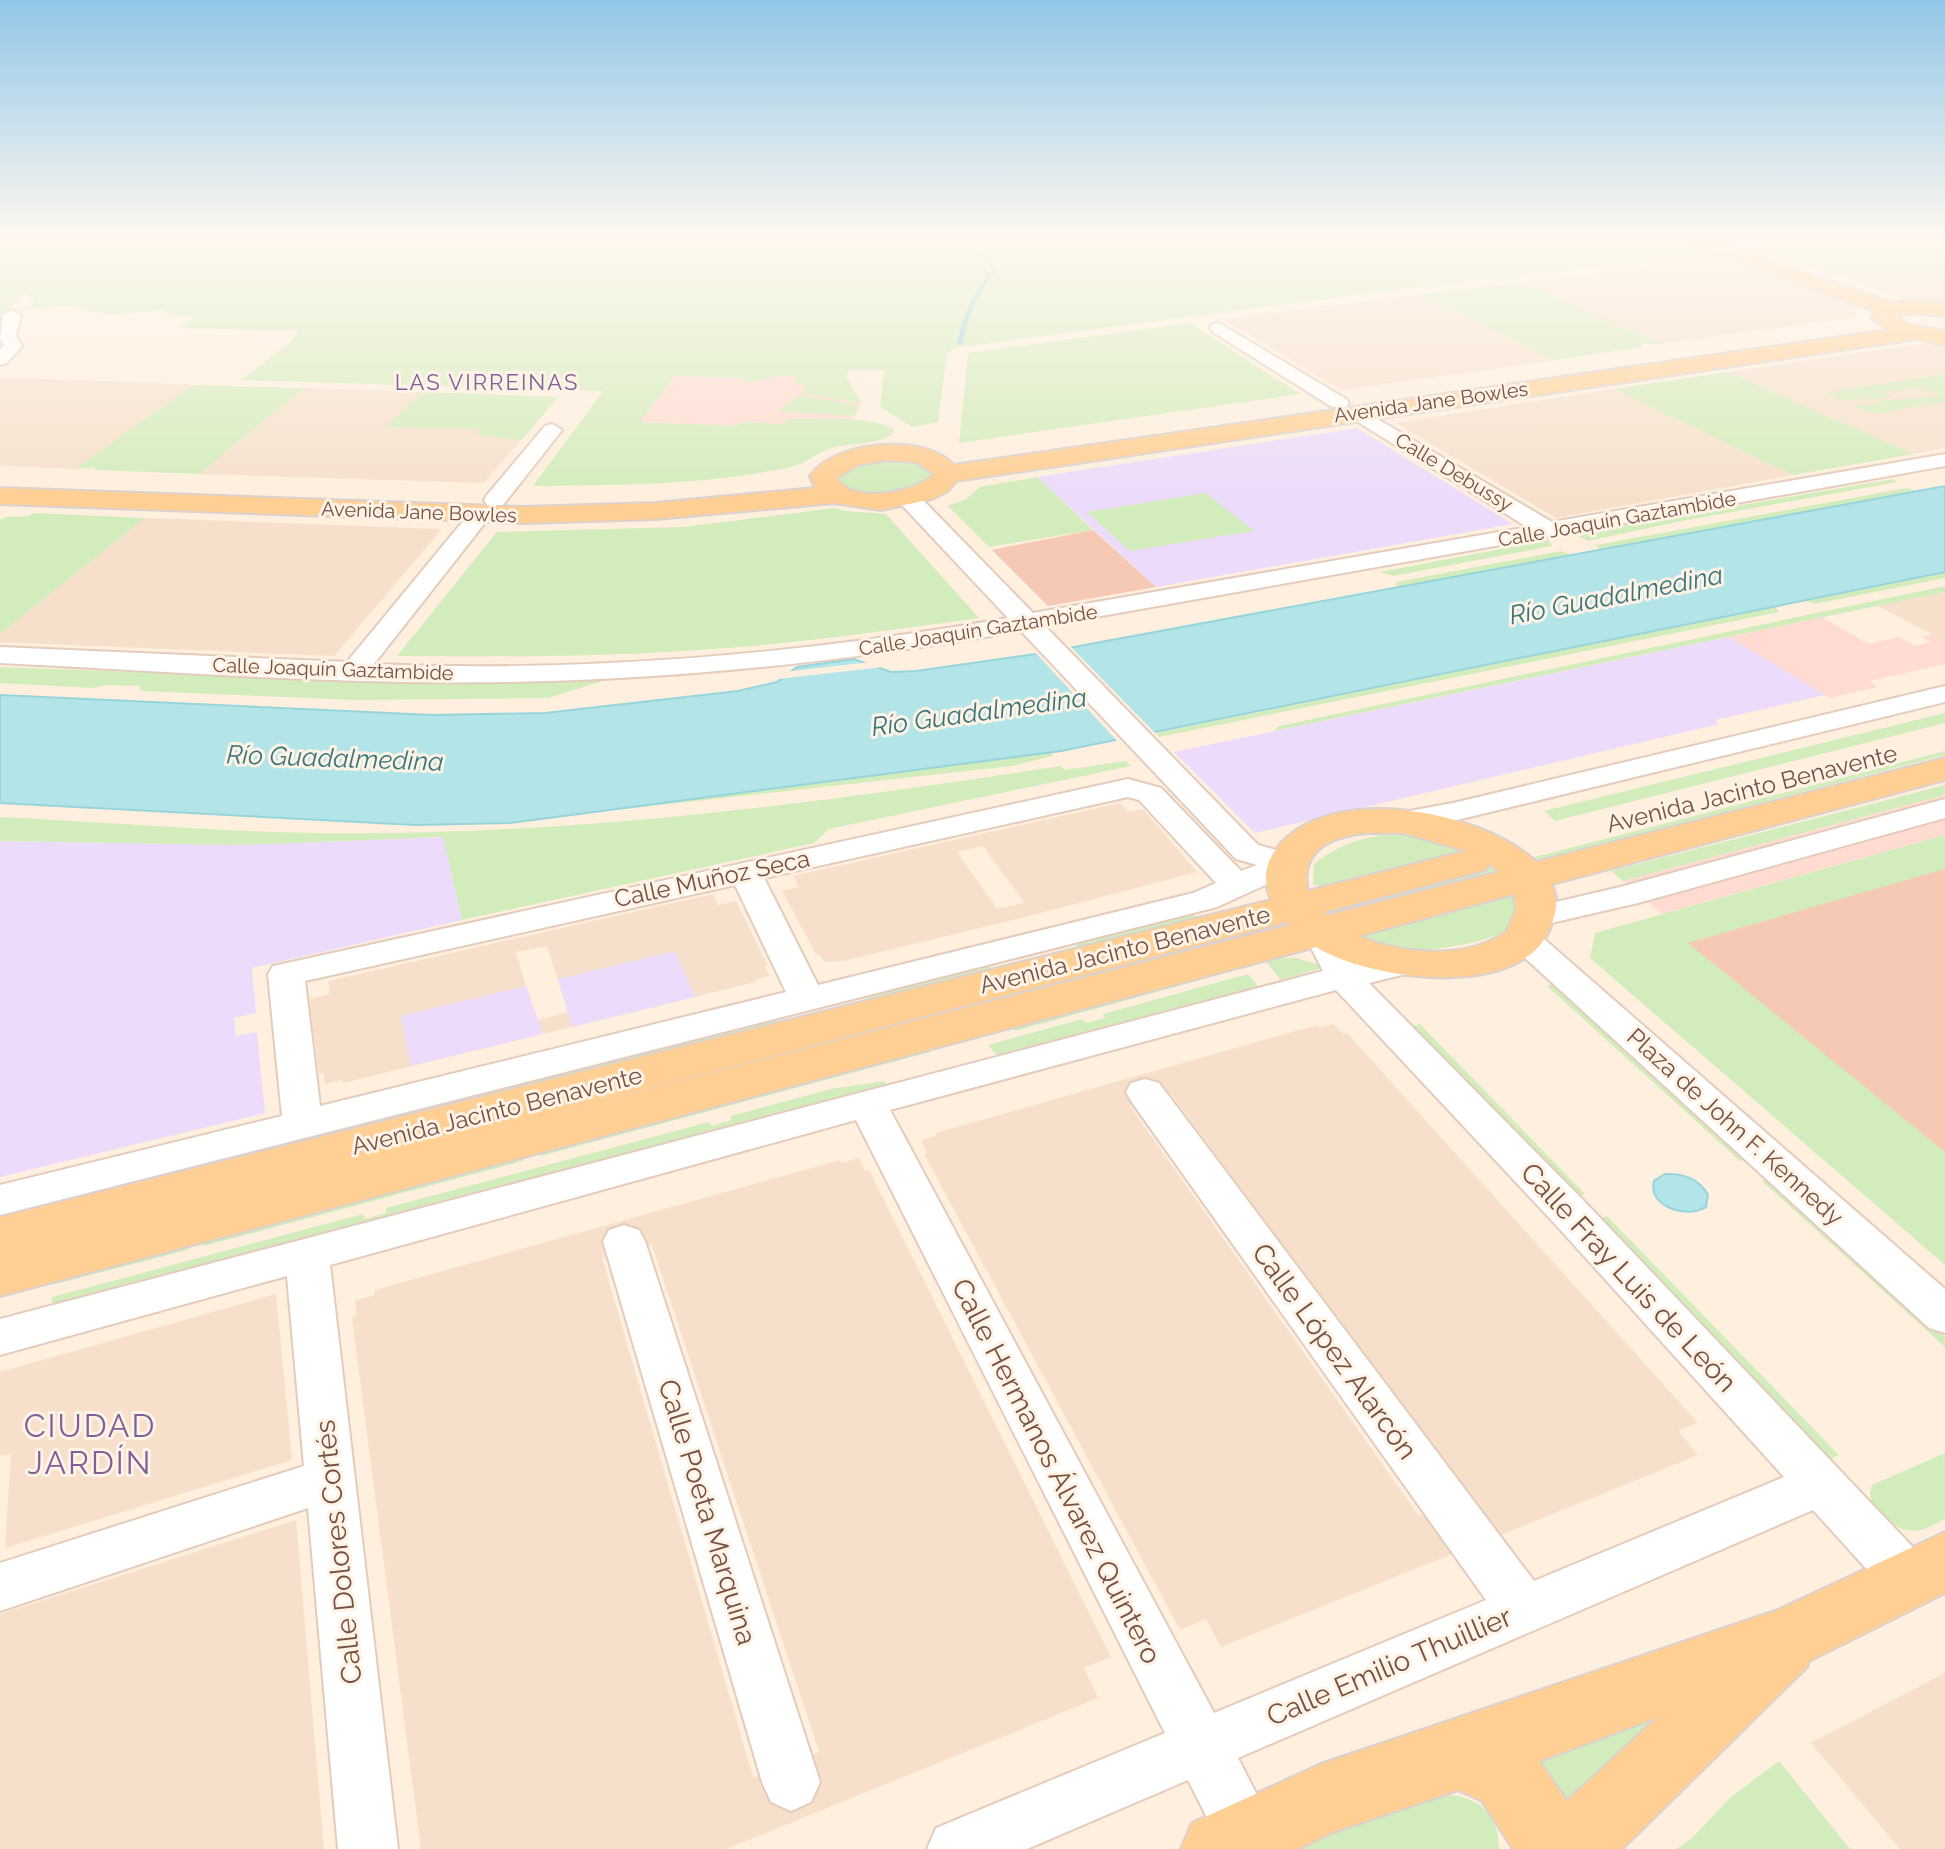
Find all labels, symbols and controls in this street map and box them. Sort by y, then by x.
district label: LAS VIRREINAS [395,369,579,395]
street label: Avenida Jane Bowles [1332,377,1530,427]
street label: Calle Debussy [1391,428,1517,517]
street label: Calle Joaquín Gaztambide [1496,486,1738,552]
street label: Avenida Jane Bowles [321,497,517,527]
water label: Río Guadalmedina [1507,560,1725,630]
street label: Calle Joaquín Gaztambide [857,599,1099,661]
street label: Calle Joaquín Gaztambide [212,653,454,685]
water label: Río Guadalmedina [869,682,1089,742]
street label: Avenida Jacinto Benavente [1604,738,1900,839]
water label: Río Guadalmedina [226,739,444,777]
street label: Calle Muñoz Seca [612,844,812,913]
street label: Avenida Jacinto Benavente [977,899,1273,1000]
street label: Plaza de John F. Kennedy [1621,1022,1850,1231]
street label: Avenida Jacinto Benavente [349,1060,645,1161]
street label: Calle Fray Luis de León [1514,1156,1743,1399]
street label: Calle López Alarcón [1245,1237,1424,1466]
street label: Calle Hermanos Álvarez Quintero [945,1273,1168,1669]
street label: Calle Poeta Marquina [651,1375,764,1649]
district label: CIUDAD JARDÍN [24,1407,156,1481]
street label: Calle Dolores Cortés [308,1418,369,1686]
street label: Calle Emilio Thuillier [1262,1600,1517,1733]

